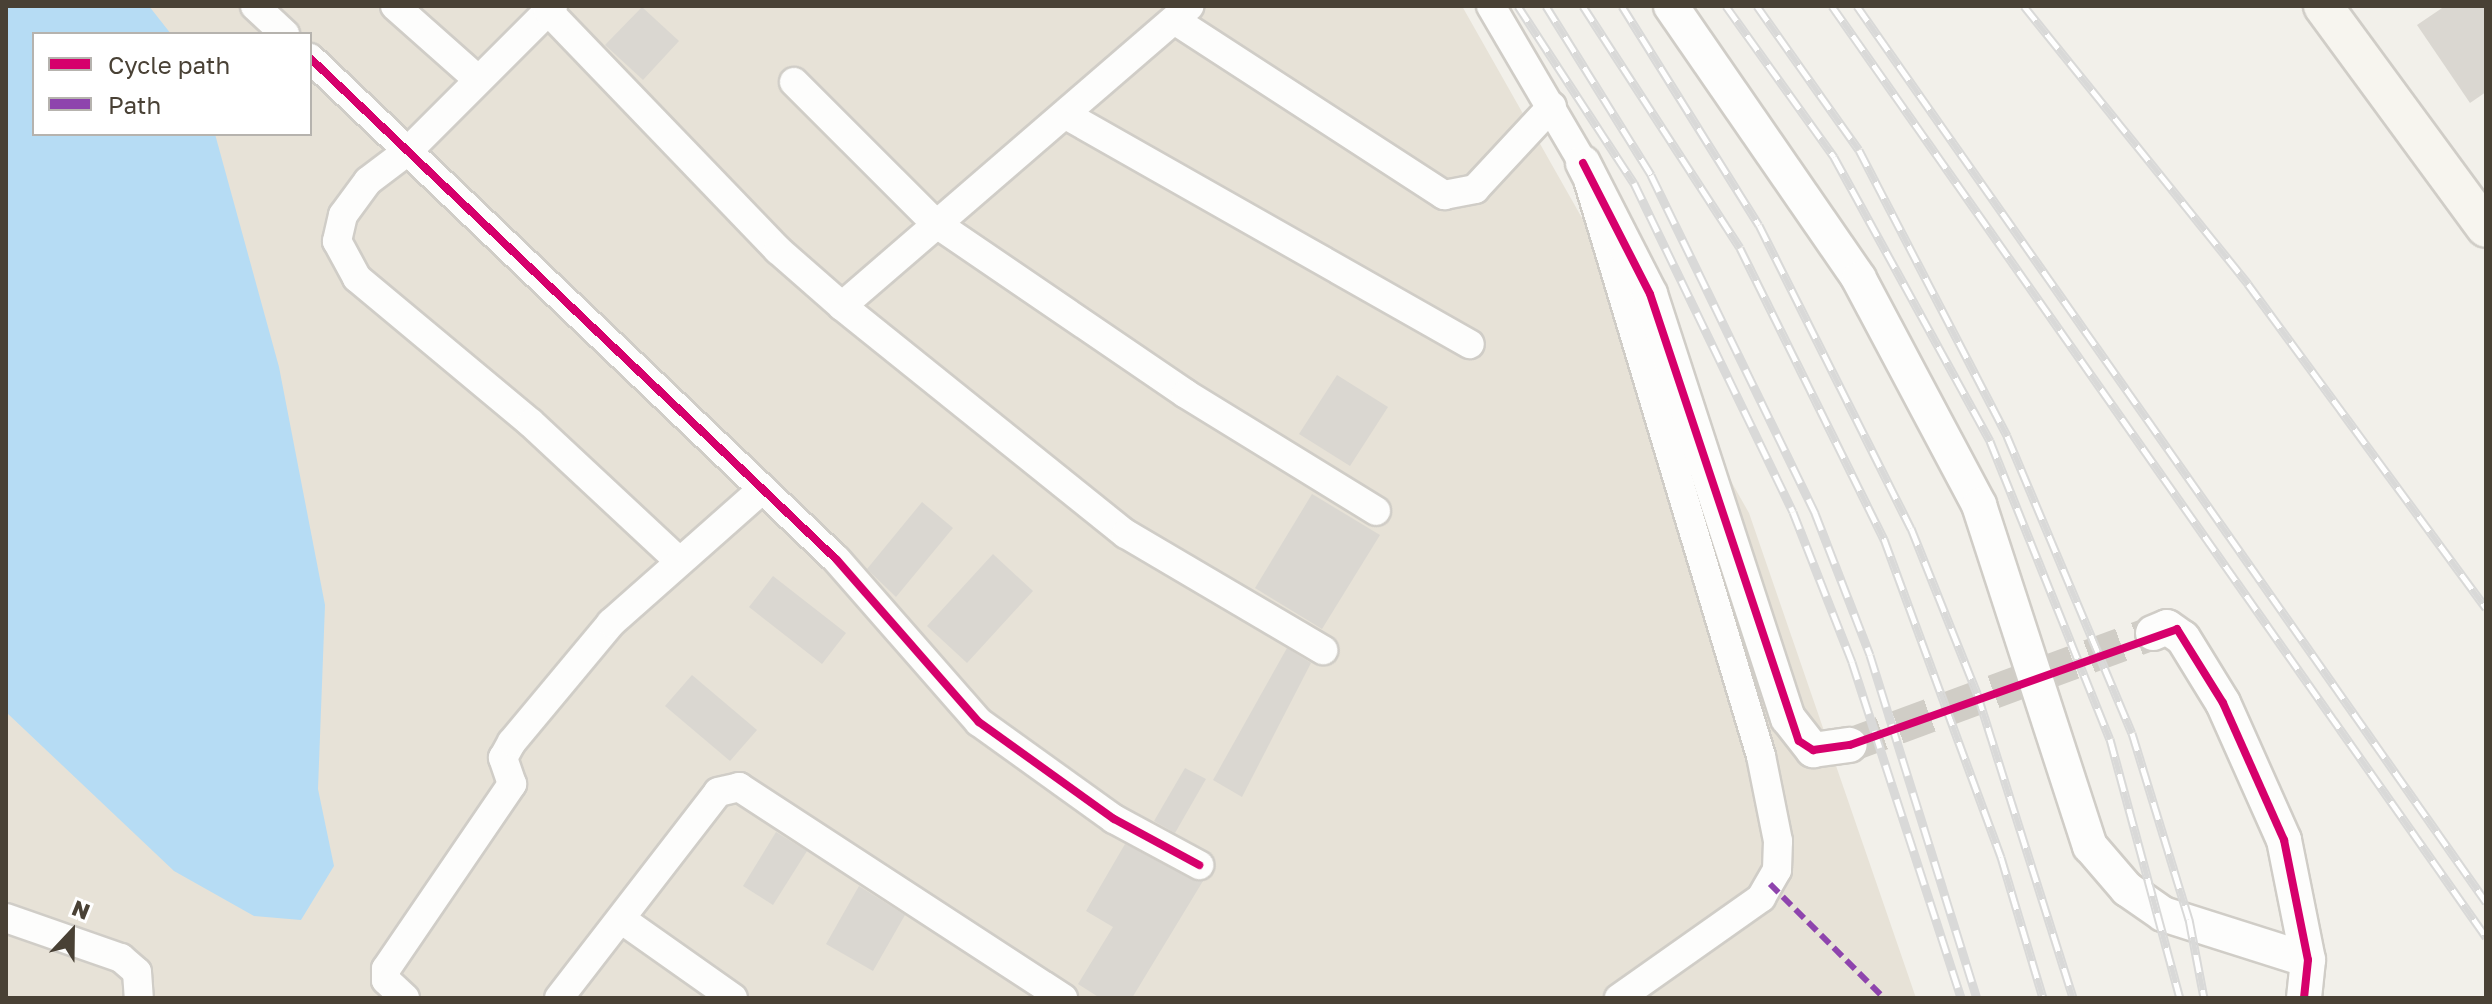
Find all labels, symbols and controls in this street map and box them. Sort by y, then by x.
legend [32,32,312,136]
text: Cycle path [108,50,230,79]
text: Path [108,90,161,119]
north arrow [32,892,112,972]
text: N [68,894,94,925]

